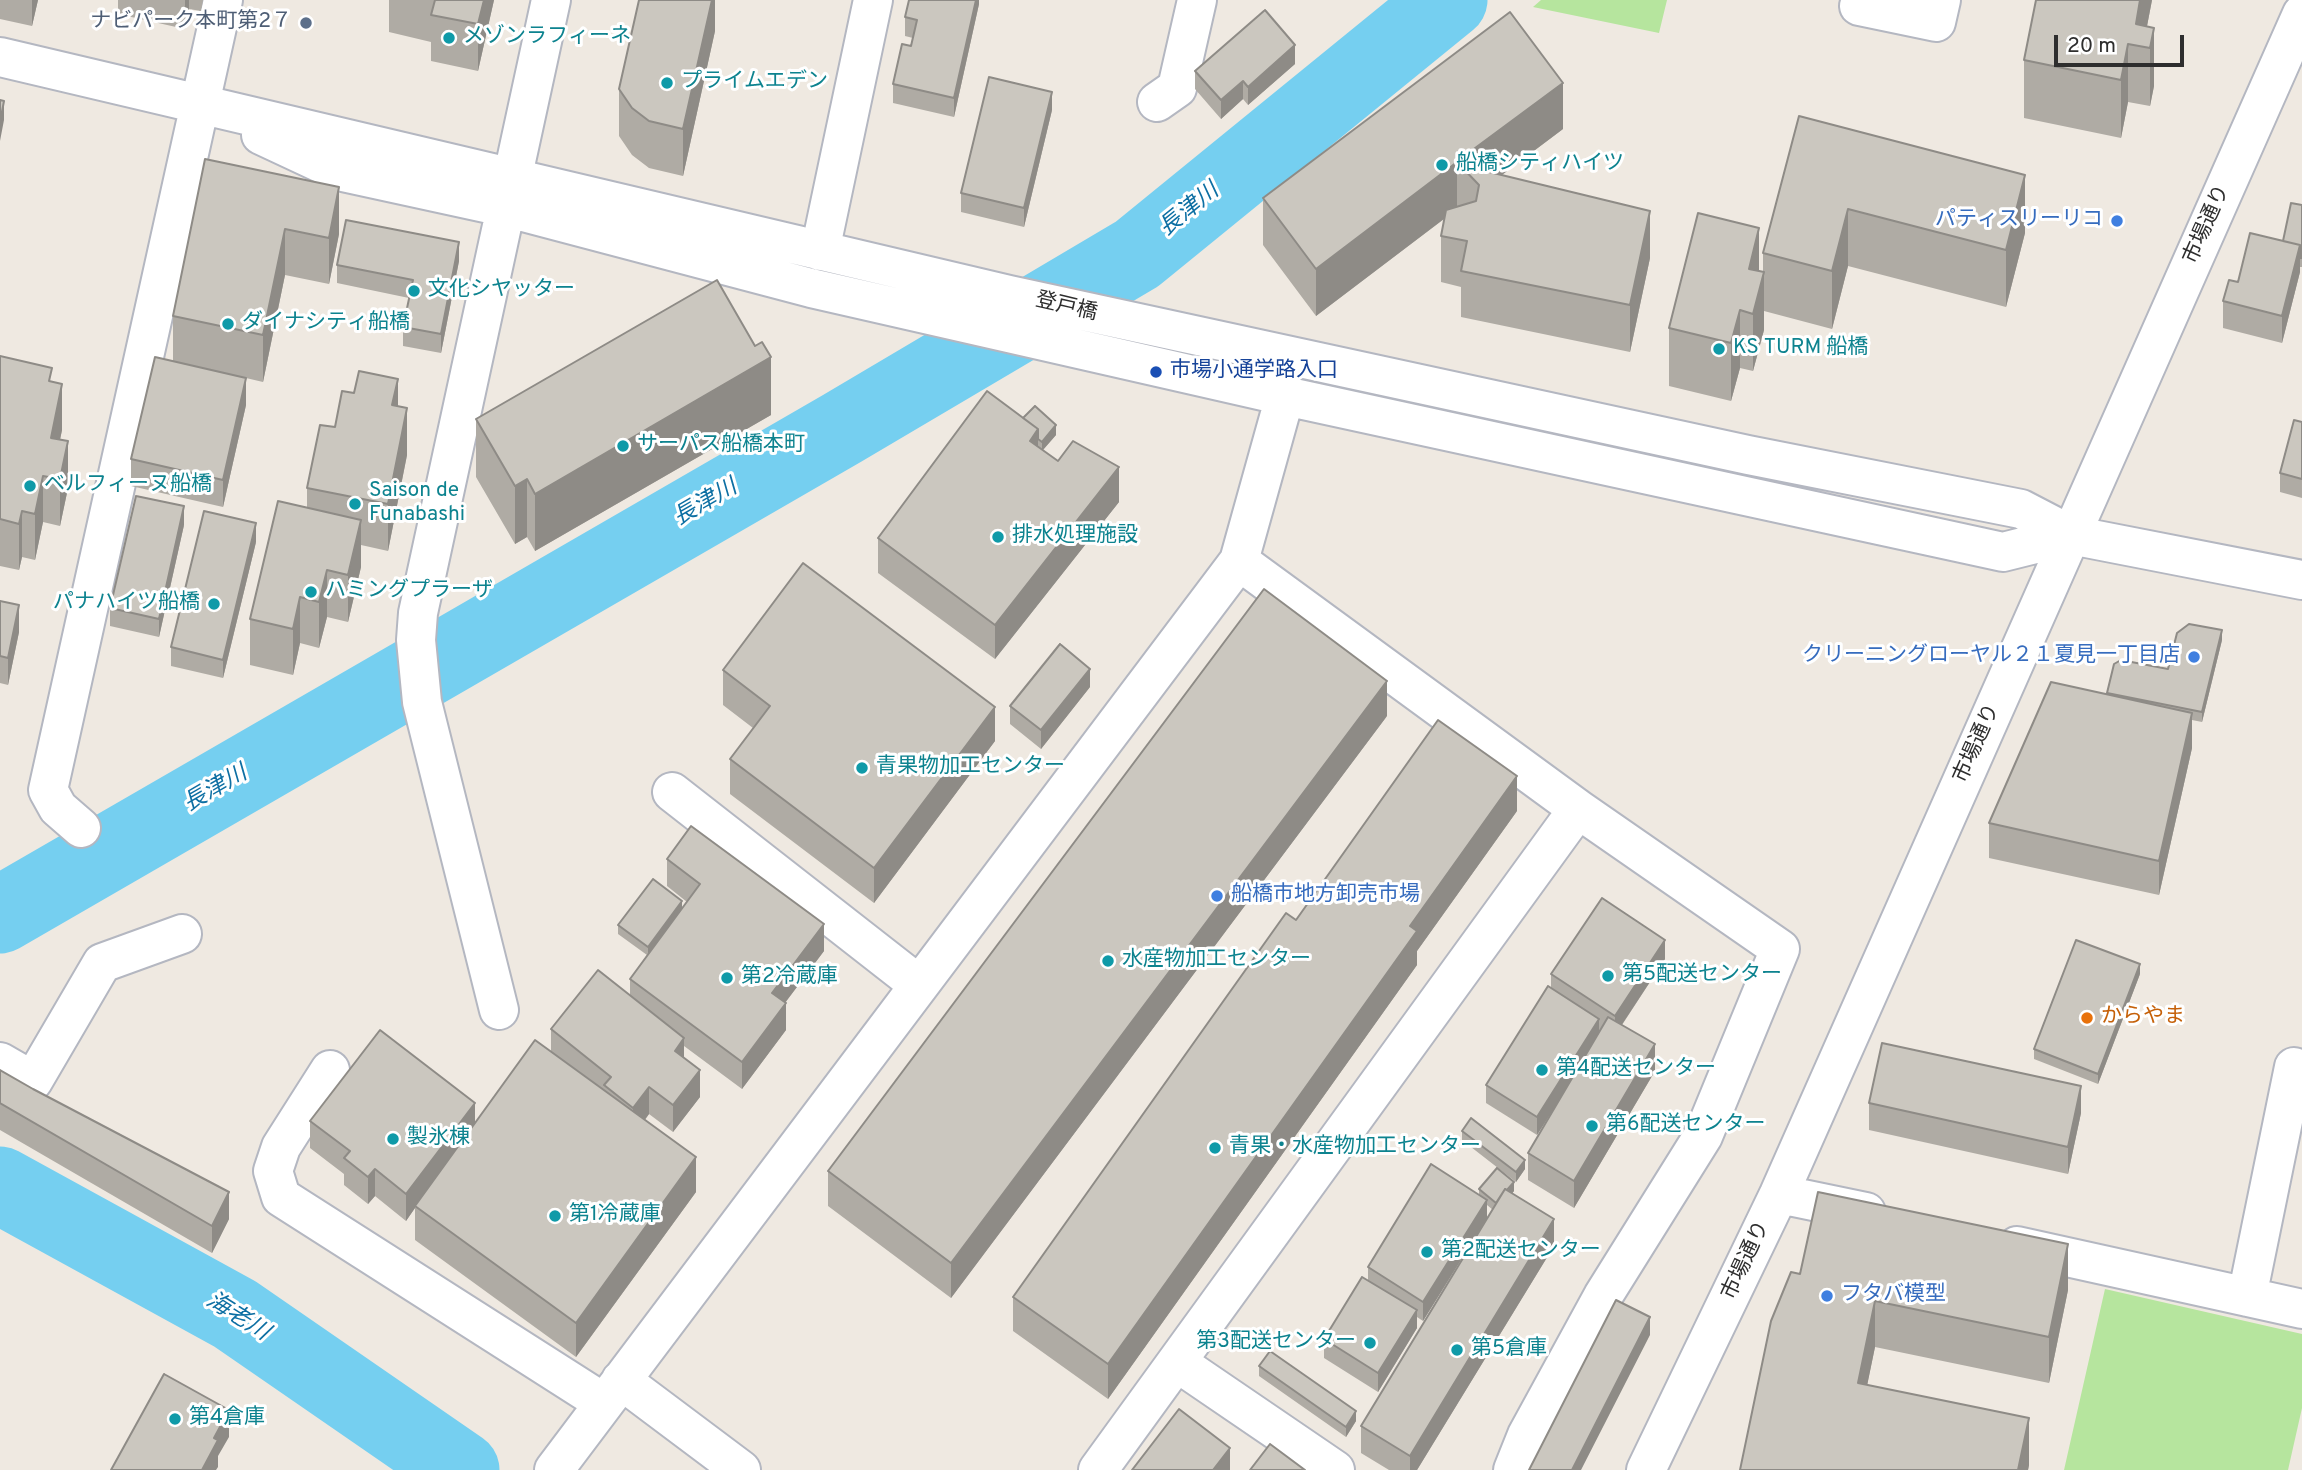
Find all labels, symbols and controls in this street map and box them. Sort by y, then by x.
place label: ナビパーク本町第2７ [90,10,292,36]
marker: ナビパーク本町第2７ [298,15,314,31]
scale bar [2057,21,2186,65]
place label: メゾンラフィーネ [463,25,631,51]
marker: メゾンラフィーネ [441,30,457,46]
text: 20 m [2067,33,2116,60]
place label: プライムエデン [681,70,828,96]
marker: プライムエデン [659,75,675,91]
place label: 船橋シティハイツ [1456,152,1624,178]
marker: 船橋シティハイツ [1434,157,1450,173]
water label: 長津川 [1155,179,1225,243]
street label: 市場通り [2179,182,2237,268]
place label: パティスリーリコ [1935,208,2103,234]
marker: パティスリーリコ [2109,213,2125,229]
place label: 文化シヤッター [428,278,575,304]
marker: 文化シヤッター [406,283,422,299]
street label: 登戸橋 [1032,289,1100,327]
place label: ダイナシティ船橋 [242,311,410,337]
marker: ダイナシティ船橋 [220,316,236,332]
place label: KS TURM 船橋 [1733,336,1868,362]
marker: KS TURM 船橋 [1711,341,1727,357]
place label: 市場小通学路入口 [1170,359,1338,385]
marker: 市場小通学路入口 [1148,364,1164,380]
place label: サーパス船橋本町 [637,433,805,459]
marker: サーパス船橋本町 [615,438,631,454]
place label: ベルフィーヌ船橋 [44,473,212,499]
water label: 長津川 [669,475,743,533]
marker: ベルフィーヌ船橋 [22,478,38,494]
place label: Saison de Funabashi [369,479,465,529]
marker: Saison de Funabashi [347,496,363,512]
place label: 排水処理施設 [1012,524,1138,550]
marker: 排水処理施設 [990,529,1006,545]
place label: ハミングプラーザ [325,579,493,605]
marker: ハミングプラーザ [303,584,319,600]
place label: パナハイツ船橋 [53,591,200,617]
marker: パナハイツ船橋 [206,596,222,612]
place label: クリーニングローヤル２１夏見一丁目店 [1802,644,2180,670]
marker: クリーニングローヤル２１夏見一丁目店 [2186,649,2202,665]
street label: 市場通り [1949,701,2007,787]
place label: 青果物加工センター [876,755,1065,781]
marker: 青果物加工センター [854,760,870,776]
water label: 長津川 [179,761,253,819]
place label: 船橋市地方卸売市場 [1231,883,1420,909]
marker: 船橋市地方卸売市場 [1209,888,1225,904]
place label: 水産物加工センター [1122,948,1311,974]
marker: 水産物加工センター [1100,953,1116,969]
place label: 第5配送センター [1622,963,1782,989]
place label: 第2冷蔵庫 [741,965,838,991]
marker: 第5配送センター [1600,968,1616,984]
marker: 第2冷蔵庫 [719,970,735,986]
place label: からやま [2101,1005,2185,1031]
marker: からやま [2079,1010,2095,1026]
place label: 第4配送センター [1556,1057,1716,1083]
marker: 第4配送センター [1534,1062,1550,1078]
place label: 第6配送センター [1606,1113,1766,1139]
marker: 第6配送センター [1584,1118,1600,1134]
place label: 製氷棟 [407,1126,470,1152]
marker: 製氷棟 [385,1131,401,1147]
place label: 青果・水産物加工センター [1229,1135,1481,1161]
marker: 青果・水産物加工センター [1207,1140,1223,1156]
place label: 第1冷蔵庫 [569,1203,661,1229]
marker: 第1冷蔵庫 [547,1208,563,1224]
street label: 市場通り [1718,1218,1776,1304]
place label: 第2配送センター [1441,1239,1601,1265]
marker: 第2配送センター [1419,1244,1435,1260]
place label: フタバ模型 [1841,1283,1946,1309]
water label: 海老川 [200,1288,274,1348]
marker: フタバ模型 [1819,1288,1835,1304]
place label: 第3配送センター [1196,1330,1356,1356]
marker: 第3配送センター [1362,1335,1378,1351]
place label: 第5倉庫 [1471,1337,1547,1363]
marker: 第5倉庫 [1449,1342,1465,1358]
place label: 第4倉庫 [189,1406,265,1432]
marker: 第4倉庫 [167,1411,183,1427]

